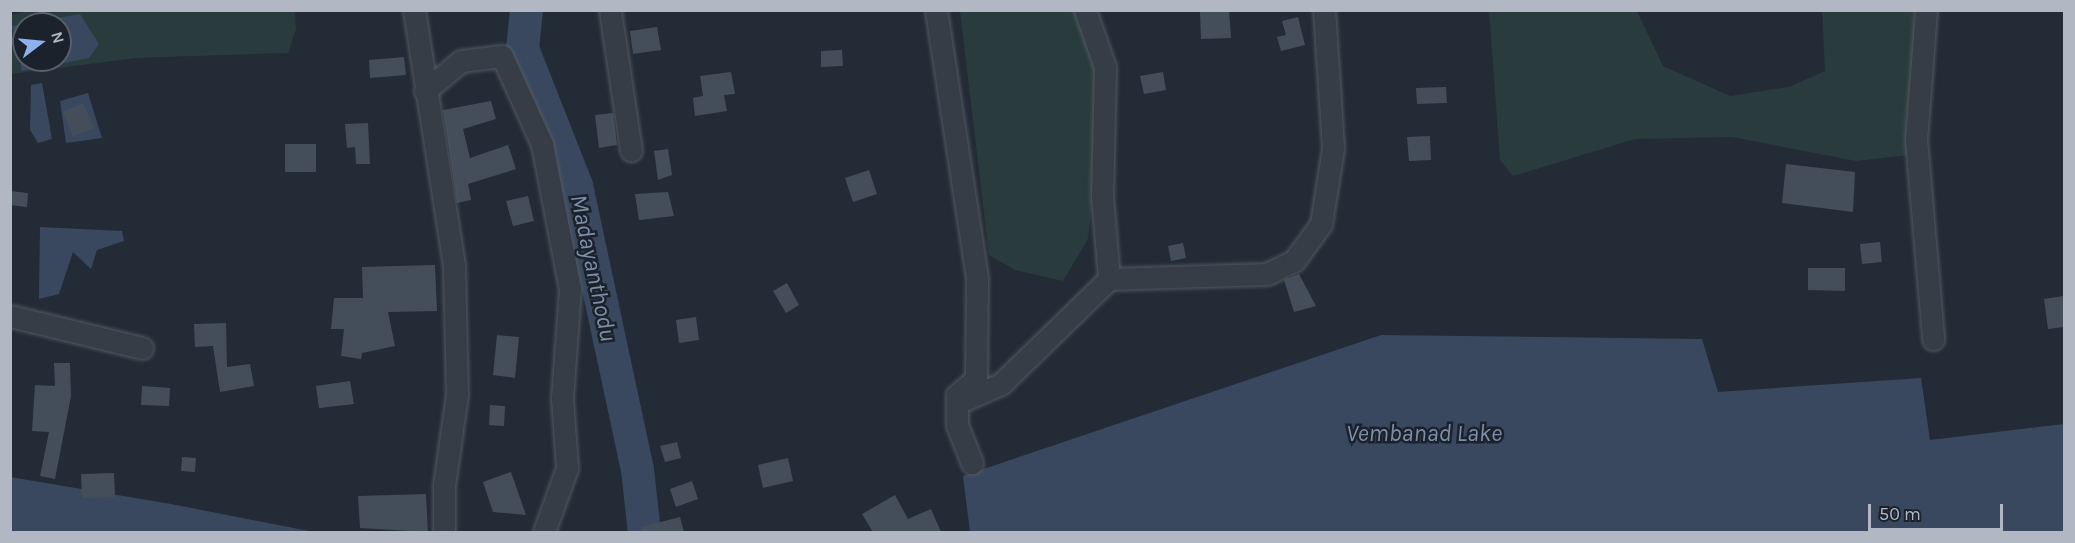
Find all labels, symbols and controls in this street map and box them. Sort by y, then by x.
north arrow [12,12,72,72]
text: N [47,29,69,46]
water label: Madayanthodu [563,192,623,344]
water label: Vembanad Lake [1346,420,1502,448]
scale bar [1871,492,2006,530]
text: 50 m [1879,503,1921,525]

